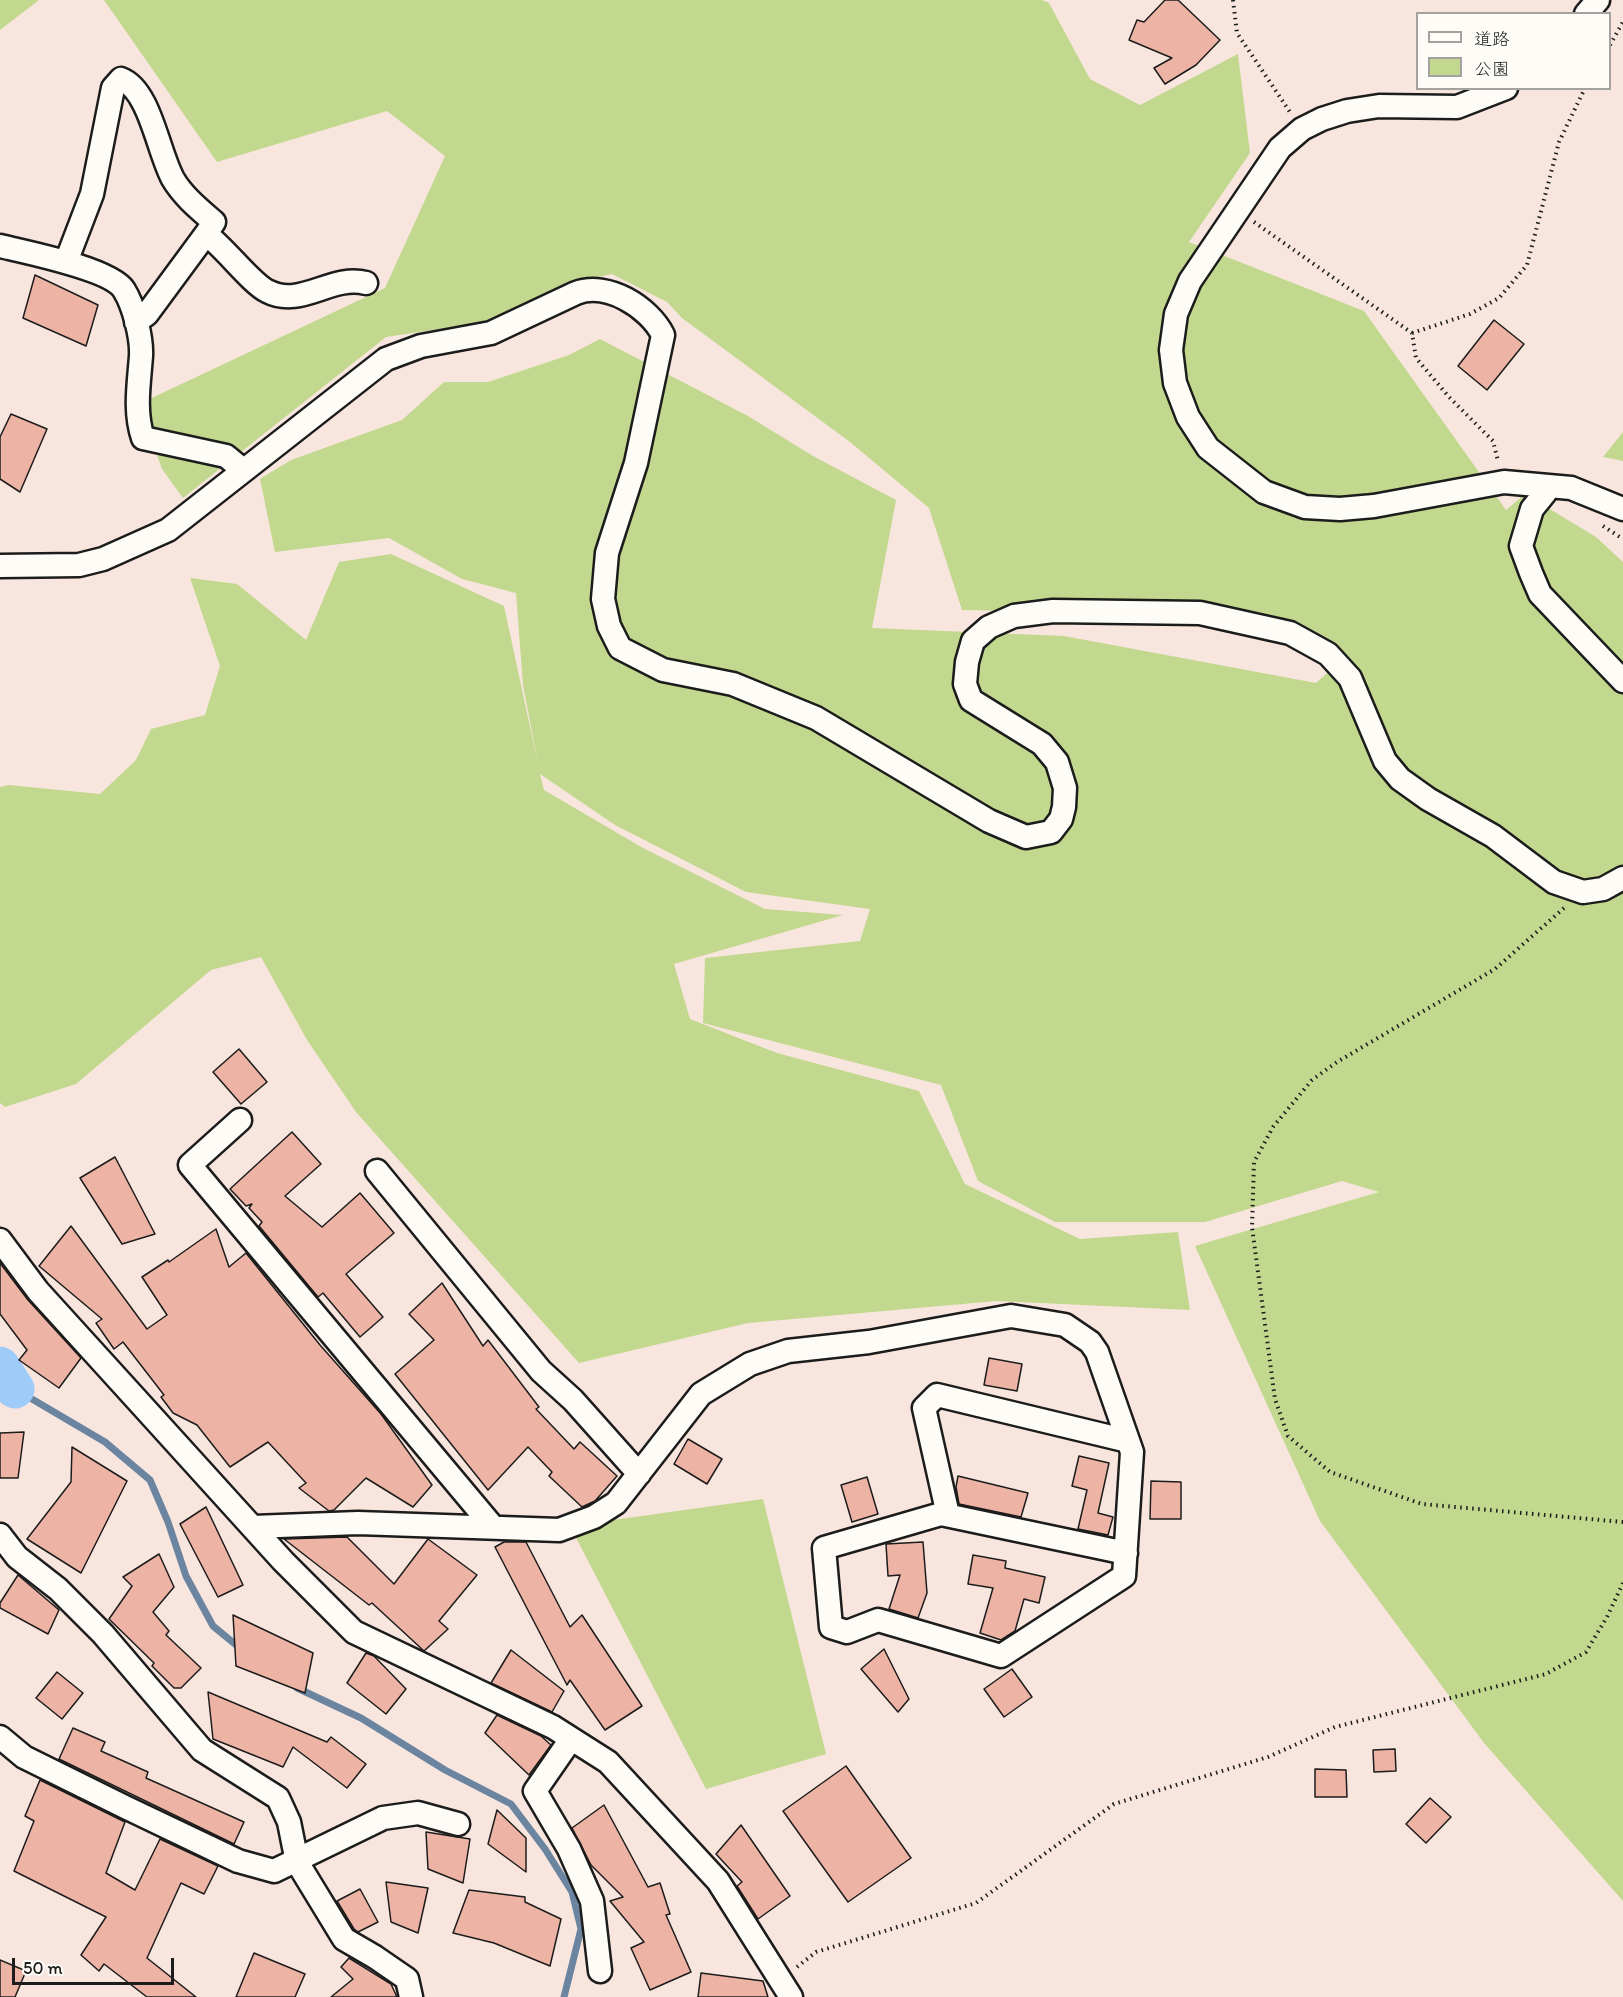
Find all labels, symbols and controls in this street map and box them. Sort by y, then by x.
legend [1416,12,1611,90]
text: 道路 [1474,28,1510,50]
text: 公園 [1474,58,1510,80]
scale bar [15,1946,177,1984]
text: 50 m [23,1957,63,1979]

